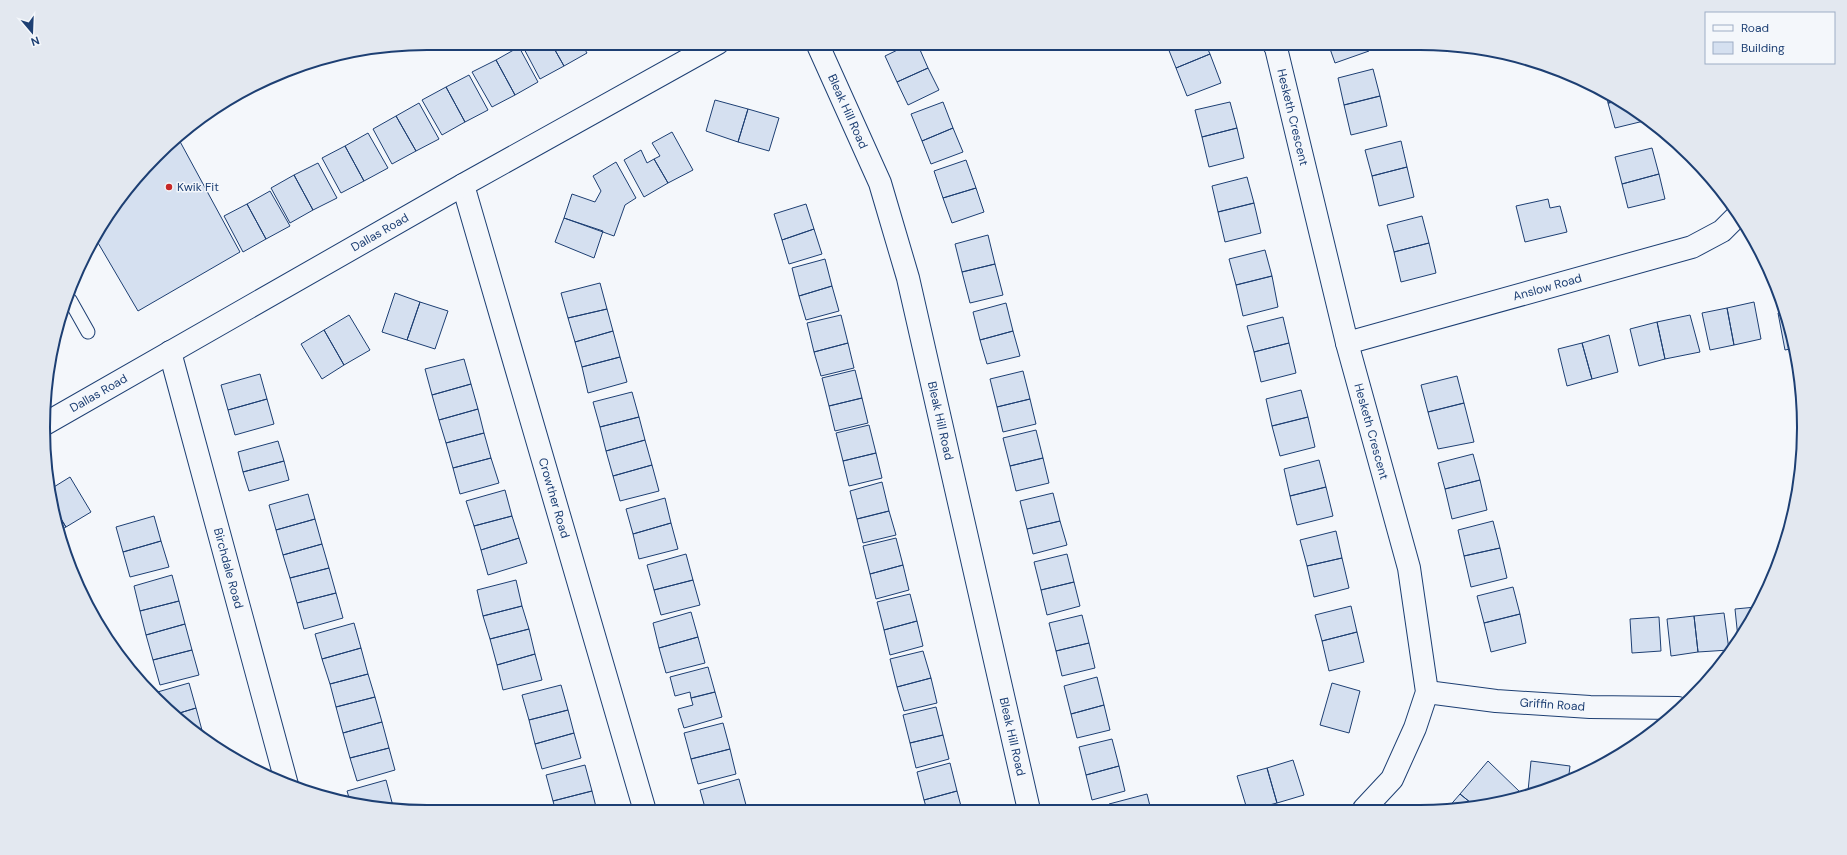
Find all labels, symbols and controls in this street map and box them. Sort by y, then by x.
north arrow [12,12,52,52]
legend [1705,12,1835,64]
text: Road [1741,20,1769,36]
text: N [29,34,41,49]
text: Building [1741,40,1785,56]
street label: Hesketh Crescent [1273,67,1312,168]
street label: Bleak Hill Road [824,72,872,151]
place label: Kwik Fit [177,179,219,195]
marker: Kwik Fit [164,182,174,192]
street label: Dallas Road [348,210,412,255]
street label: Anslow Road [1511,270,1584,304]
street label: Dallas Road [67,370,130,416]
street label: Bleak Hill Road [924,380,957,462]
street label: Hesketh Crescent [1350,382,1392,482]
street label: Crowther Road [535,456,573,540]
street label: Birchdale Road [210,526,247,610]
street label: Griffin Road [1519,695,1585,715]
street label: Bleak Hill Road [996,696,1029,778]

